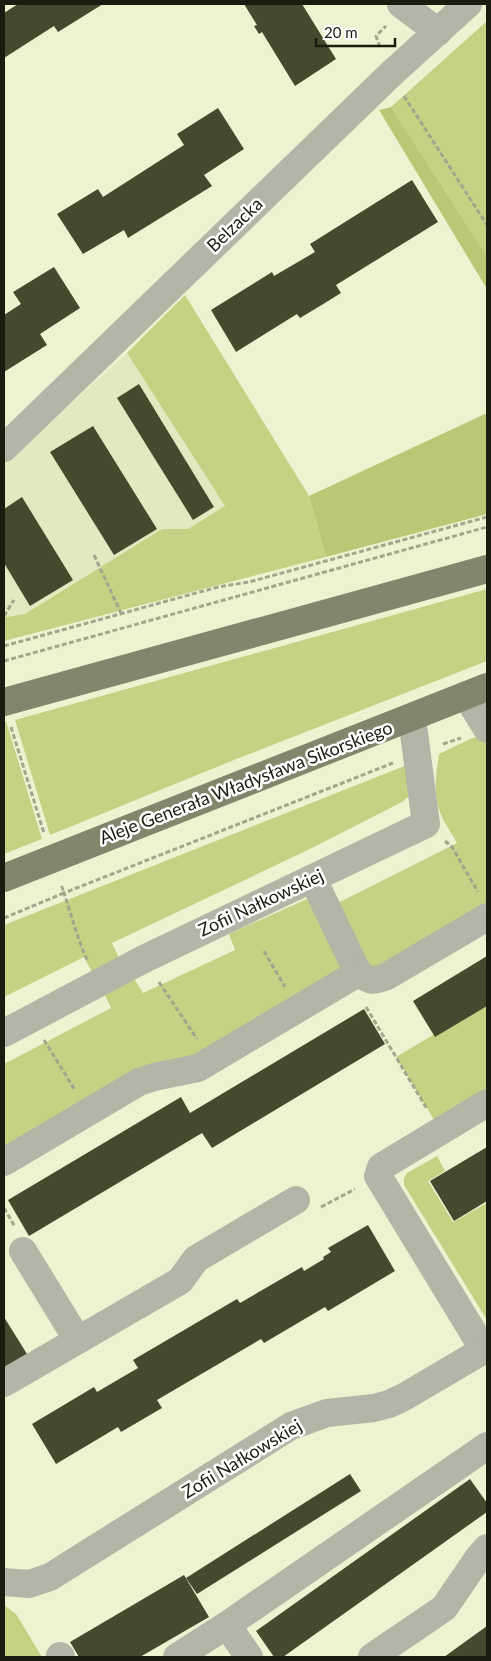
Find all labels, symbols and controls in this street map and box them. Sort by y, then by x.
scale bar [316,15,395,47]
text: 20 m [324,23,358,41]
street label: Belzacka [202,192,267,256]
street label: Aleje Generała Władysława Sikorskiego [96,716,395,848]
street label: Zofii Nałkowskiej [195,863,327,941]
street label: Zofii Nałkowskiej [178,1414,305,1502]

